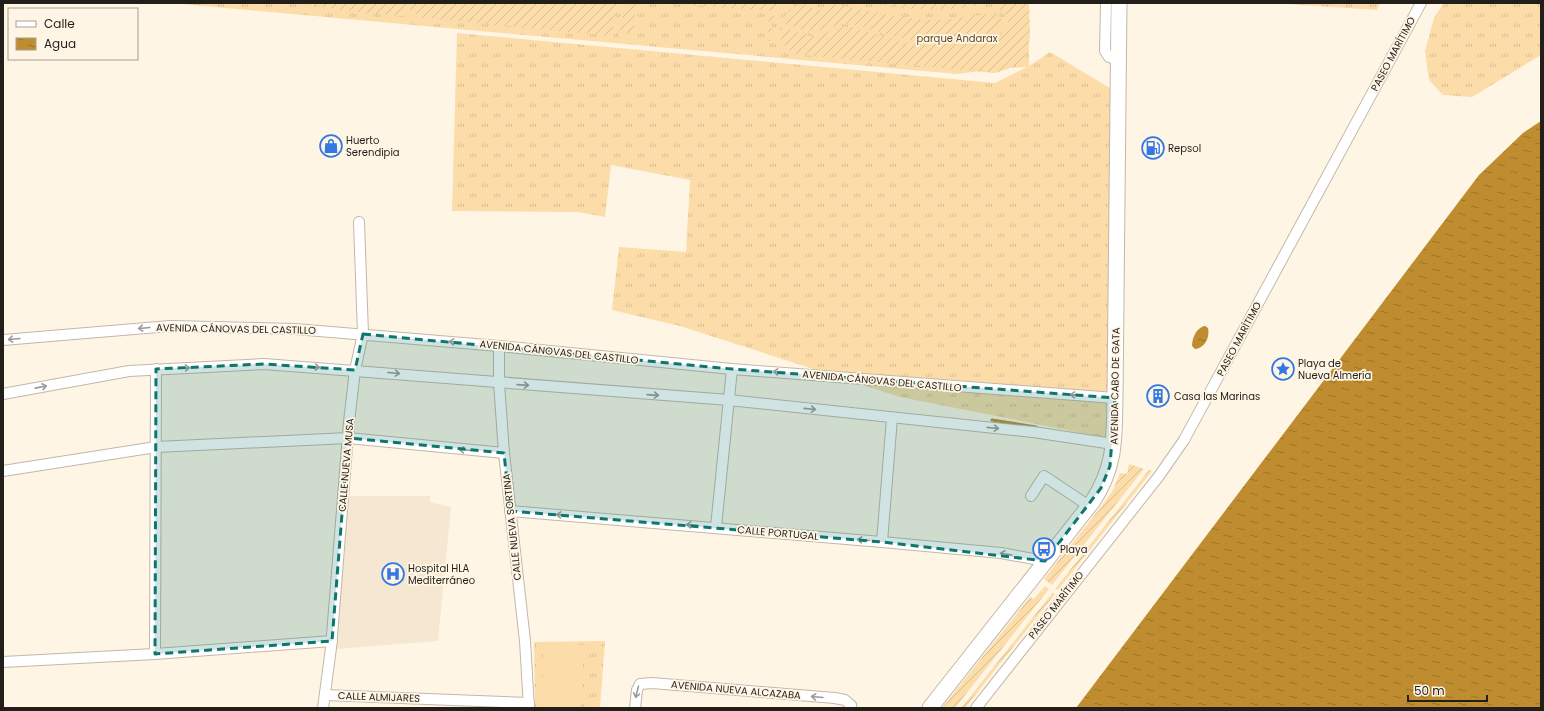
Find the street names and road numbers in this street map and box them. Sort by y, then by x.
street label: PASEO MARÍTIMO [1367,14,1419,94]
street label: PASEO MARÍTIMO [1213,299,1265,379]
street label: AVENIDA CÁNOVAS DEL CASTILLO [156,320,316,338]
street label: AVENIDA CABO DE GATA [1106,327,1124,445]
street label: AVENIDA CÁNOVAS DEL CASTILLO [479,336,639,368]
street label: AVENIDA CÁNOVAS DEL CASTILLO [802,367,962,395]
street label: CALLE NUEVA MUSA [334,417,358,512]
street label: CALLE NUEVA SORTINA [499,473,525,581]
street label: CALLE PORTUGAL [737,522,820,544]
street label: PASEO MARÍTIMO [1025,568,1087,642]
street label: AVENIDA NUEVA ALCAZABA [670,677,802,703]
street label: CALLE ALMIJARES [338,688,420,706]

